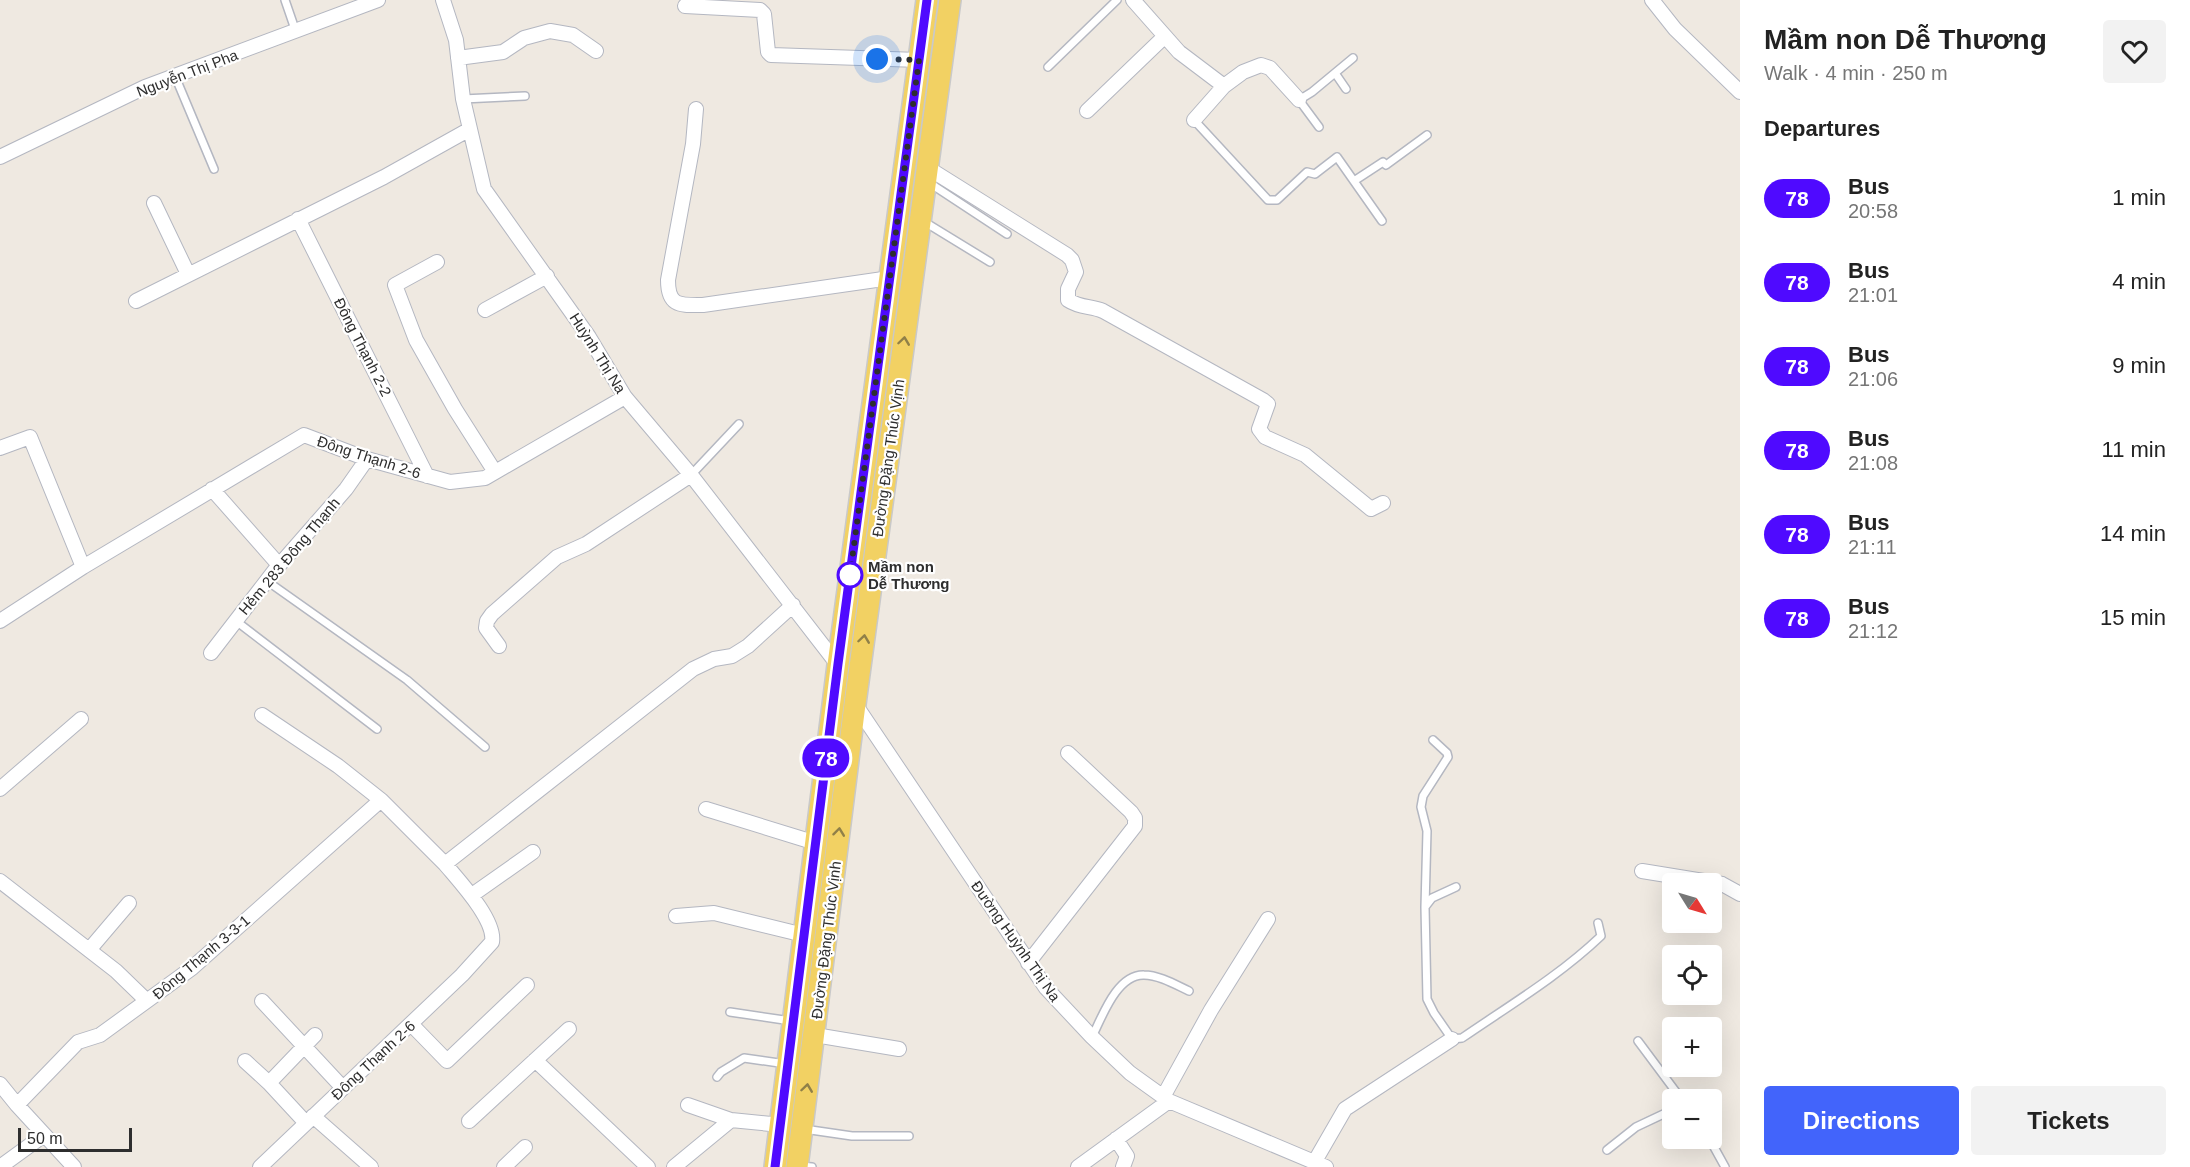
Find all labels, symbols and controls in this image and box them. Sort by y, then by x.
button: heart [2103,20,2166,83]
text: Mầm non Dễ Thương [1764,24,2047,55]
your location [862,44,892,74]
street label: Nguyễn Thị Pha [134,46,241,100]
text: Walk · 4 min · 250 m [1764,62,1948,84]
text: Departures [1764,116,1880,141]
text: Bus [1848,174,1890,199]
text: 1 min [2112,185,2166,210]
text: 78 [1785,187,1809,210]
text: 20:58 [1848,200,1898,222]
text: Bus [1848,258,1890,283]
text: 4 min [2112,269,2166,294]
text: 78 [1785,271,1809,294]
text: 21:01 [1848,284,1898,306]
street label: Đông Thạnh 2-2 [331,295,395,399]
street label: Huỳnh Thị Na [567,310,630,397]
one-way arrow [897,337,910,346]
text: Bus [1848,342,1890,367]
text: 9 min [2112,353,2166,378]
text: 78 [1785,355,1809,378]
text: 21:06 [1848,368,1898,390]
street label: Đường Đặng Thúc Vịnh [869,378,907,538]
text: Bus [1848,426,1890,451]
street label: Đông Thạnh 2-6 [315,432,423,482]
text: 11 min [2102,437,2166,462]
text: 78 [1785,439,1809,462]
text: 21:08 [1848,452,1898,474]
street label: Hẻm 283 Đông Thạnh [235,494,343,618]
text: Bus [1848,510,1890,535]
text: 14 min [2100,521,2166,546]
text: 78 [1785,523,1809,546]
text: 21:11 [1848,536,1897,558]
place label: Mầm non Dễ Thương [868,558,950,592]
marker: Mầm non Dễ Thương [837,562,863,588]
text: Bus [1848,594,1890,619]
text: 15 min [2100,605,2166,630]
text: 78 [1785,607,1809,630]
text: 21:12 [1848,620,1898,642]
one-way arrow [857,634,869,643]
line badge: 78 [799,738,853,777]
text: 78 [814,747,838,770]
one-way arrow [833,828,845,837]
street label: Đường Đặng Thúc Vịnh [808,860,844,1020]
north arrow [1662,873,1722,933]
map controls [1662,873,1722,1149]
street label: Đường Huỳnh Thị Na [968,878,1064,1005]
street label: Đông Thạnh 3-3-1 [149,911,253,1003]
button: locate [1662,945,1722,1005]
street label: Đông Thạnh 2-6 [328,1017,418,1103]
button: + [1662,1017,1722,1077]
one-way arrow [801,1084,813,1093]
button: Directions [1764,1086,1959,1155]
button: Tickets [1971,1086,2166,1155]
button: − [1662,1089,1722,1149]
scale bar [18,1125,132,1152]
text: 50 m [27,1130,63,1147]

